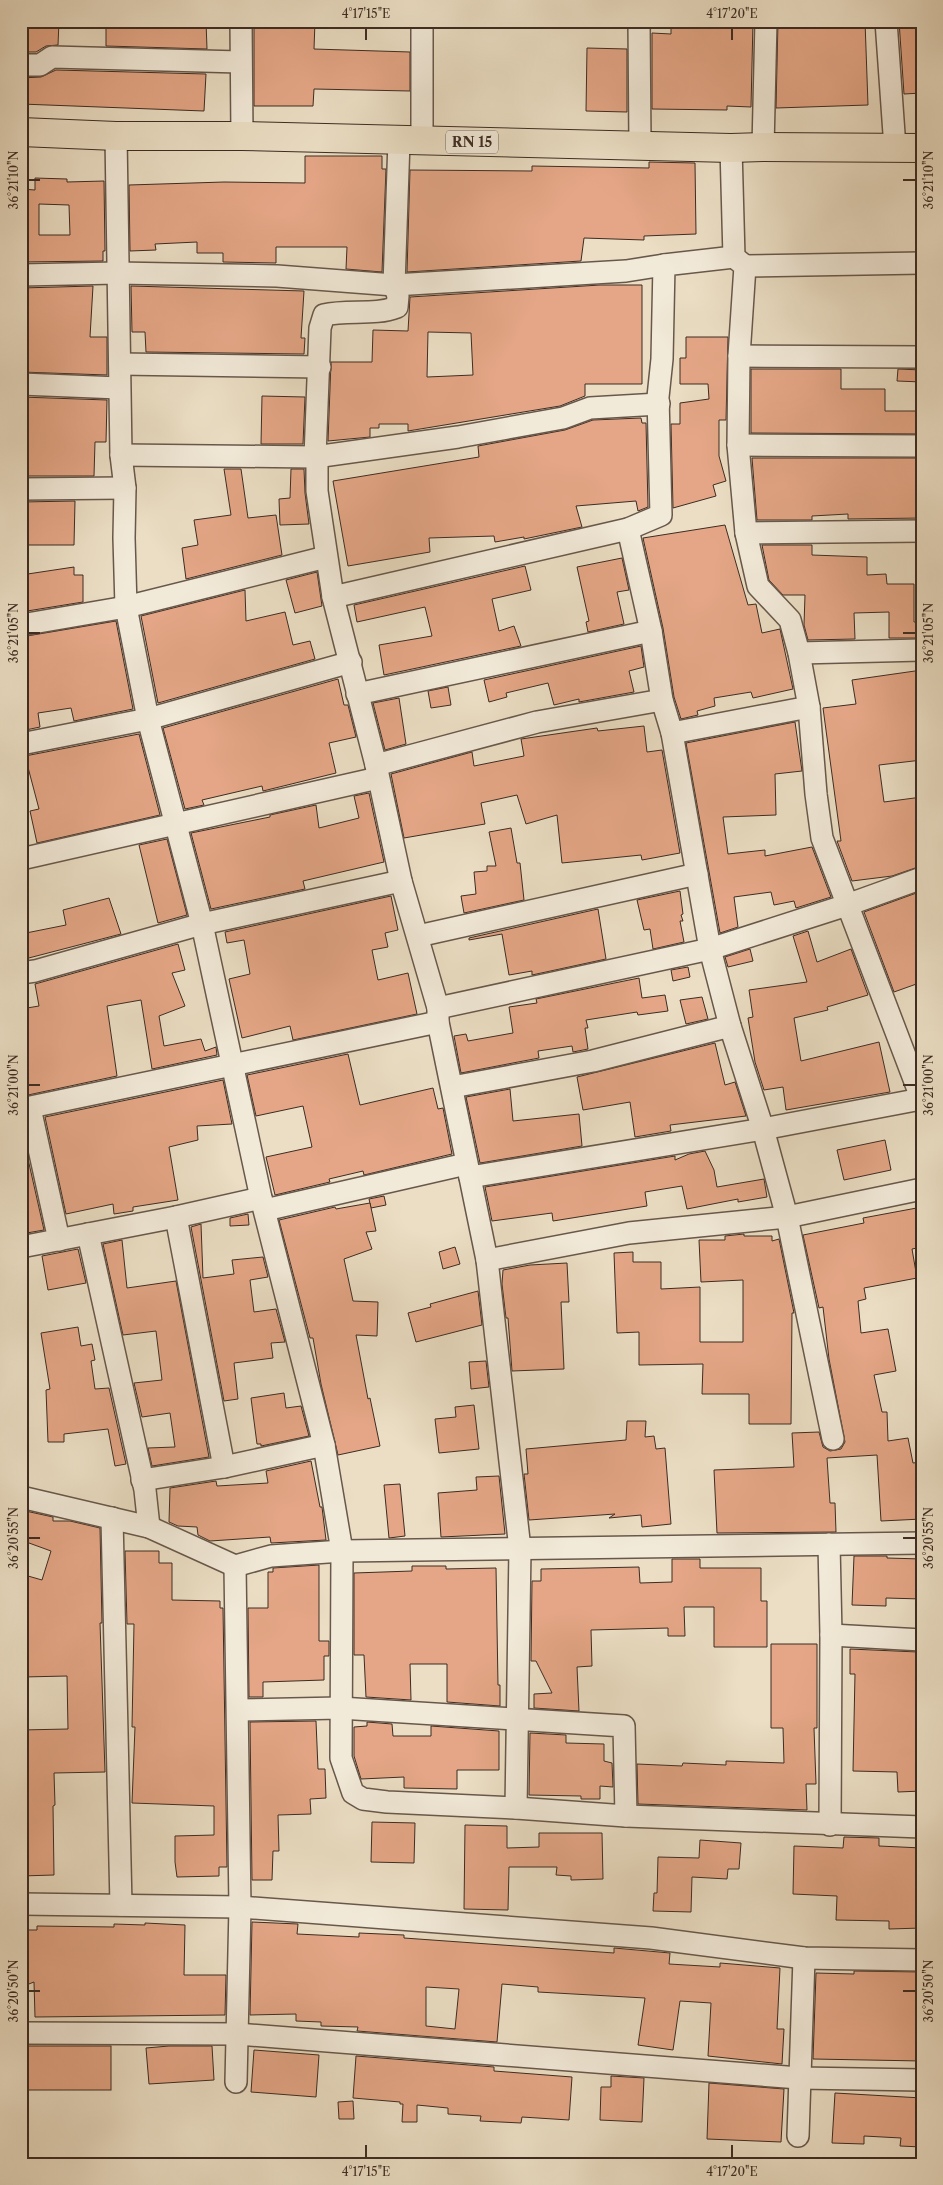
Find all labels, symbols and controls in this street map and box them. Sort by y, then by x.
text: 4°17'15"E [342,6,390,21]
text: 4°17'20"E [706,6,758,21]
road number: RN 15 [446,130,498,154]
text: 36°21'10"N [6,151,21,209]
text: 36°21'10"N [921,151,936,209]
text: 36°21'05"N [6,603,21,663]
text: 36°21'05"N [921,603,936,663]
text: 36°21'00"N [6,1054,21,1116]
text: 36°21'00"N [921,1054,936,1116]
text: 36°20'55"N [6,1507,21,1569]
text: 36°20'55"N [921,1507,936,1569]
text: 36°20'50"N [6,1959,21,2022]
text: 36°20'50"N [921,1959,936,2022]
text: 4°17'15"E [342,2164,390,2179]
text: 4°17'20"E [706,2164,758,2179]

